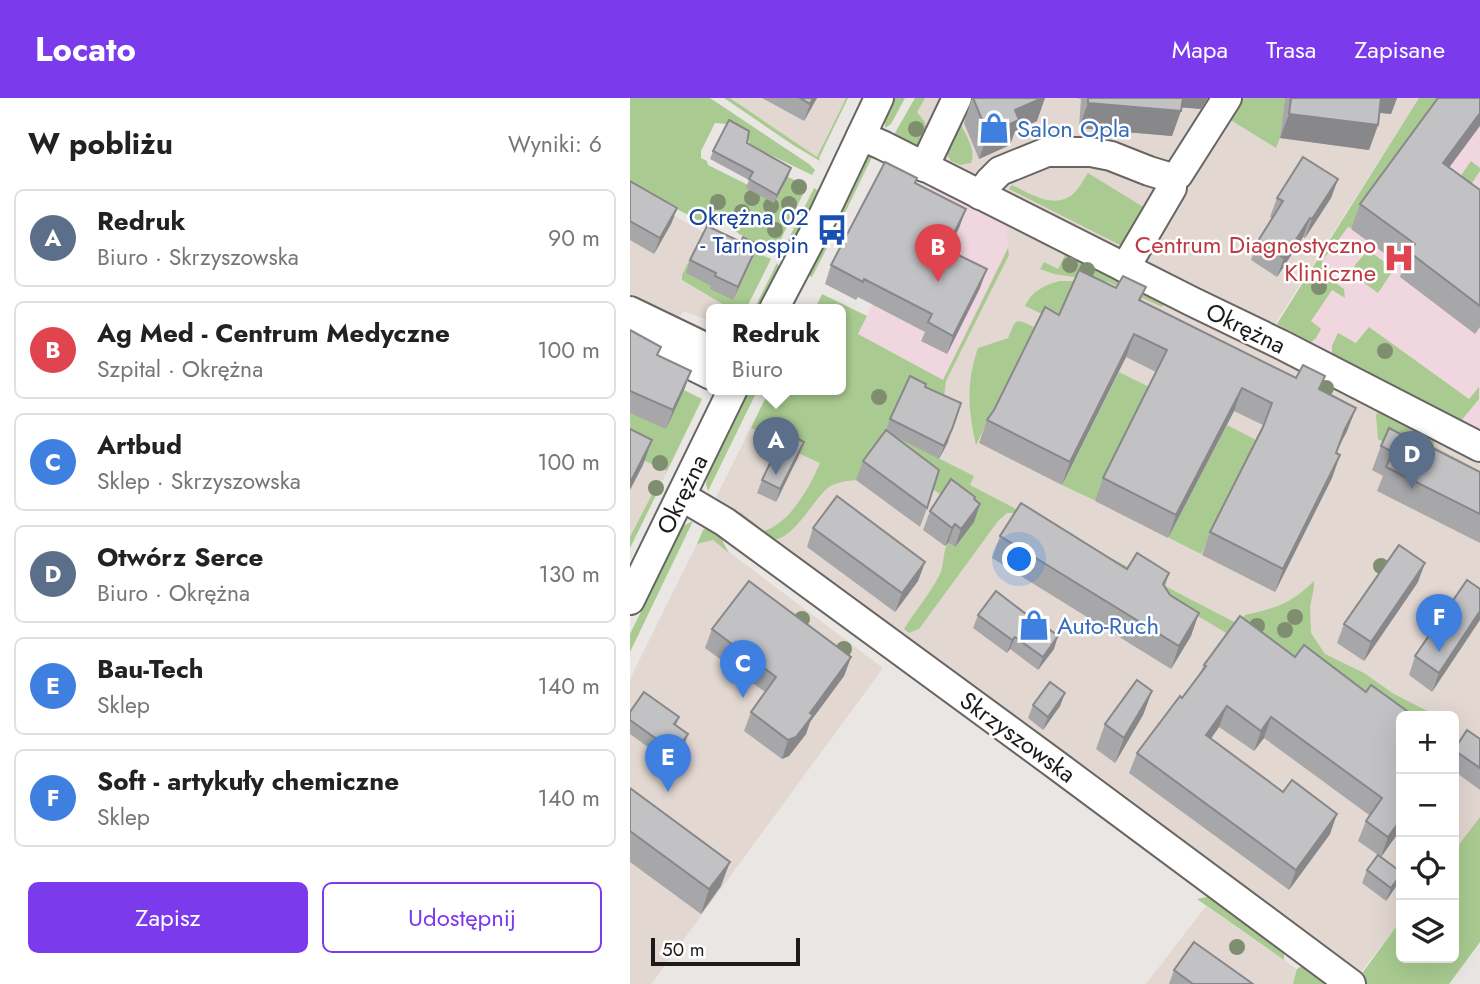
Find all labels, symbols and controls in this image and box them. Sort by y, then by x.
text: Locato [35,26,136,73]
text: Mapa [1172,32,1228,67]
text: Trasa [1266,32,1316,67]
text: Zapisane [1354,32,1445,67]
shop icon: Salon Opla [977,111,1011,145]
place label: Salon Opla [1017,111,1130,146]
text: W pobliżu [28,122,173,165]
text: Wyniki: 6 [508,127,602,161]
place label: Okrężna 02 - Tarnospin [689,199,809,262]
text: Redruk [97,202,185,240]
bus stop icon: Okrężna 02 - Tarnospin [815,213,849,247]
text: A [45,221,61,255]
text: 90 m [548,221,600,255]
pin: B [915,224,961,282]
place label: Centrum Diagnostyczno Kliniczne [1135,227,1376,290]
text: Biuro · Skrzyszowska [97,240,299,274]
hospital icon: Centrum Diagnostyczno Kliniczne [1382,241,1416,275]
street label: Okrężna [1200,294,1292,362]
popup [706,304,846,395]
text: Ag Med - Centrum Medyczne [97,314,450,352]
text: Redruk [732,314,820,352]
text: B [45,333,61,367]
text: 100 m [537,333,600,367]
text: Szpital · Okrężna [97,352,263,386]
text: Biuro [732,352,783,386]
pin: A [753,417,799,475]
text: Artbud [97,426,182,464]
pin: D [1389,431,1435,489]
text: C [45,445,61,479]
text: 100 m [537,445,600,479]
street label: Okrężna [648,448,716,540]
text: Sklep · Skrzyszowska [97,464,301,498]
text: Otwórz Serce [97,538,263,576]
your location [1002,542,1036,576]
text: D [45,557,61,591]
text: 130 m [538,557,600,591]
text: Biuro · Okrężna [97,576,250,610]
pin: F [1416,594,1462,652]
shop icon: Auto-Ruch [1017,608,1051,642]
place label: Auto-Ruch [1057,608,1159,643]
pin: C [720,640,766,698]
text: Bau-Tech [97,650,204,688]
text: E [46,669,60,703]
text: 140 m [538,669,600,703]
street label: Skrzyszowska [953,683,1083,791]
text: Sklep [97,688,150,722]
map controls [1396,711,1459,963]
button: + [1396,711,1459,774]
pin: E [645,734,691,792]
text: Soft - artykuły chemiczne [97,762,399,800]
button: − [1396,774,1459,837]
text: F [47,781,59,815]
text: 140 m [538,781,600,815]
text: Sklep [97,800,150,834]
button: locate [1396,837,1459,900]
button: Zapisz [28,882,308,953]
button: Udostępnij [322,882,602,953]
button: layers [1396,900,1459,963]
scale bar [651,935,800,967]
text: 50 m [662,936,705,963]

